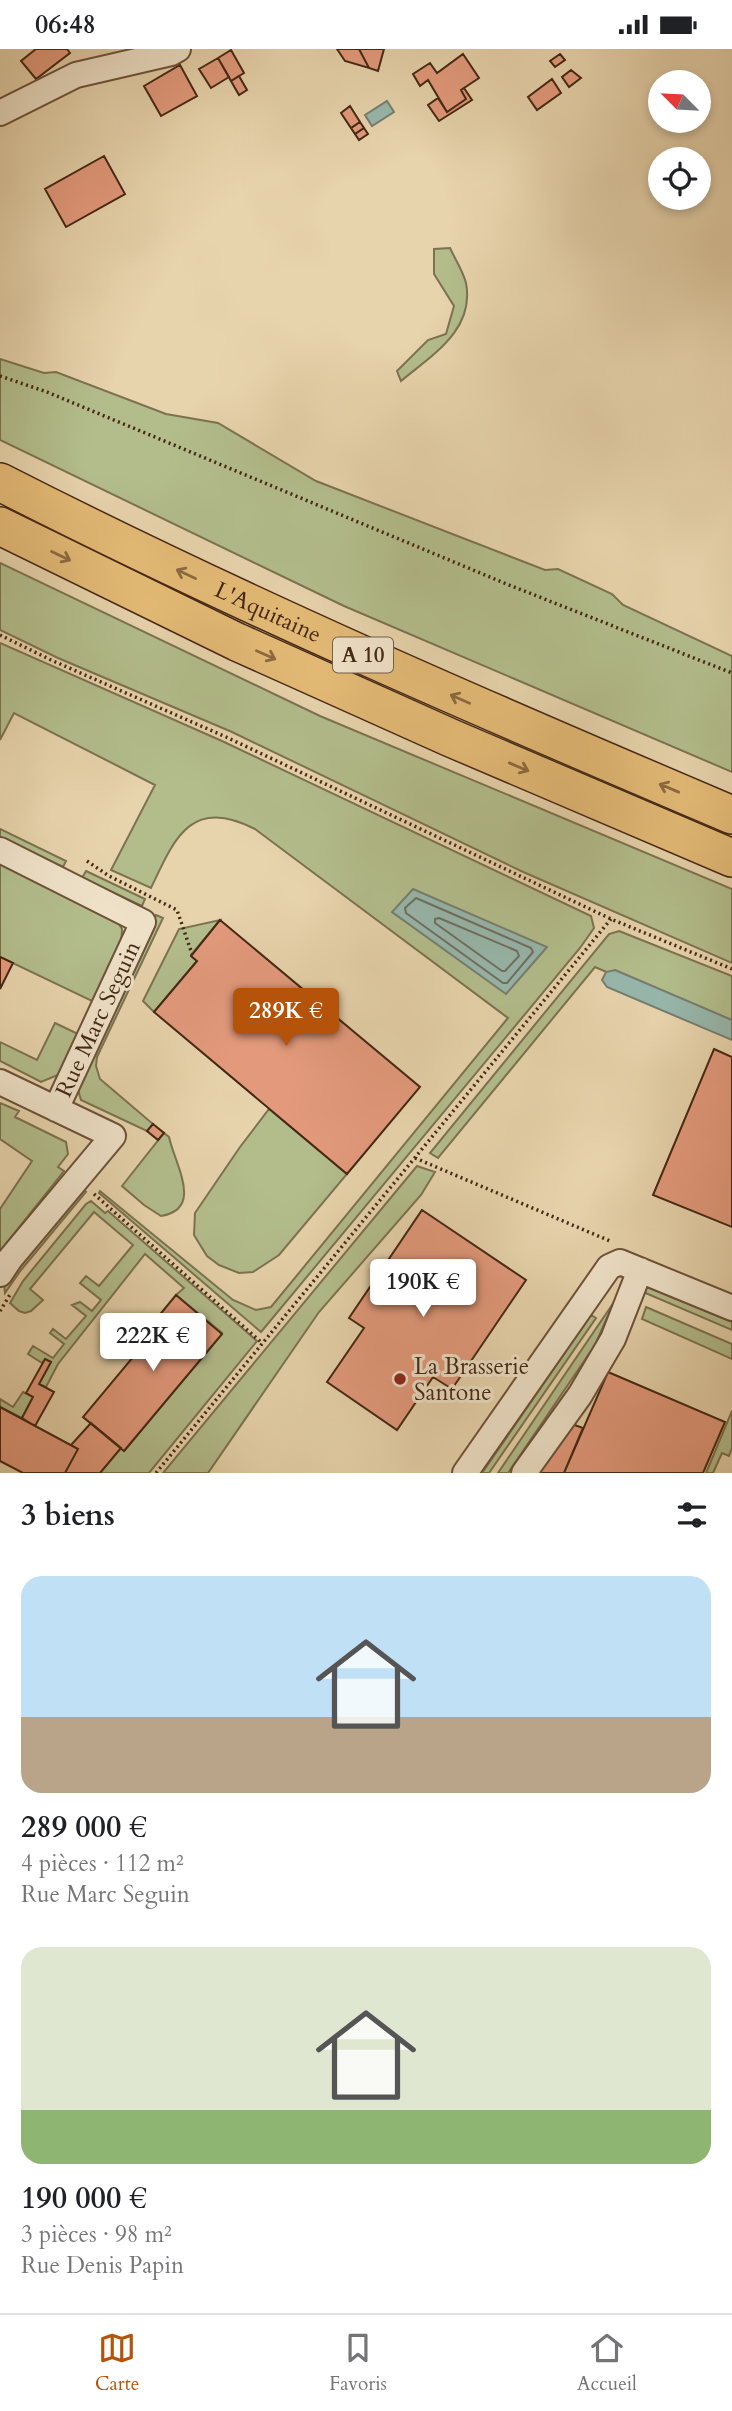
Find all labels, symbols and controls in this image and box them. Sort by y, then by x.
text: 06:48 [35,7,96,42]
north arrow [648,70,710,133]
map controls [648,70,711,210]
button: locate [648,147,711,210]
one-way arrow [50,550,71,564]
one-way arrow [176,567,197,580]
street label: L'Aquitaine [210,574,327,650]
road number: A 10 [333,637,393,673]
one-way arrow [255,649,276,662]
one-way arrow [450,692,471,705]
one-way arrow [508,761,529,774]
one-way arrow [659,781,680,794]
street label: Rue Marc Seguin [48,936,148,1102]
pin: 289K € [229,989,343,1048]
text: 289K € [249,995,323,1026]
pin: 190K € [366,1259,480,1319]
text: 190K € [386,1266,460,1297]
pin: 222K € [96,1313,210,1373]
text: 222K € [116,1320,190,1351]
place label: La Brasserie Santone [414,1351,529,1408]
marker: La Brasserie Santone [392,1371,408,1387]
text: 3 biens [21,1495,115,1536]
icon: filters [673,1496,711,1534]
icon: home [303,1621,429,1747]
text: 289 000 € [21,1807,147,1848]
text: 4 pièces · 112 m² [21,1848,184,1879]
text: Rue Marc Seguin [21,1879,190,1910]
icon: home [303,1992,429,2118]
text: 190 000 € [21,2178,147,2219]
text: 3 pièces · 98 m² [21,2219,172,2250]
text: Rue Denis Papin [21,2250,184,2281]
tab: Carte [95,2329,139,2397]
tab: Favoris [329,2329,387,2397]
tab: Accueil [577,2329,637,2397]

